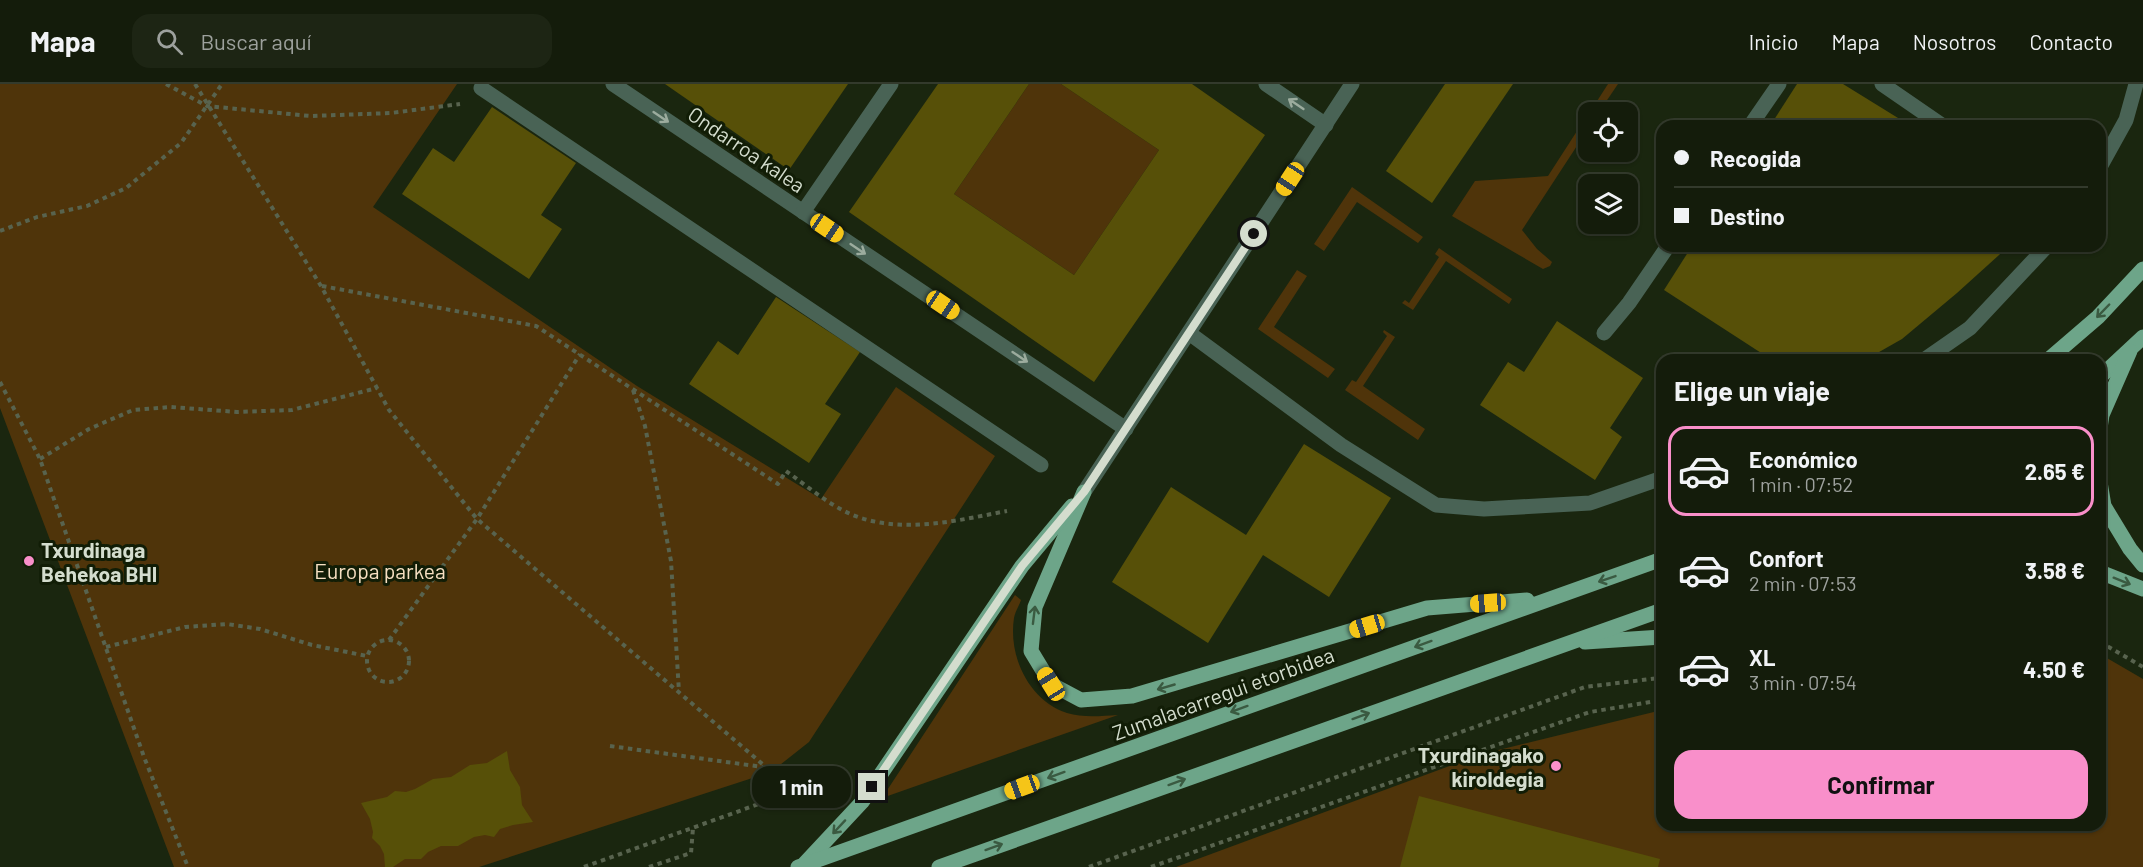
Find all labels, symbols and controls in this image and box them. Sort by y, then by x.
search box [132,14,552,68]
text: Mapa [30,24,96,58]
icon: search [153,25,186,58]
text: Buscar aquí [201,28,311,54]
text: Inicio [1749,29,1799,54]
text: Mapa [1832,29,1880,54]
text: Nosotros [1913,29,1996,54]
text: Contacto [2029,29,2113,54]
one-way arrow [1288,98,1305,110]
street label: Ondarroa kalea [684,101,810,197]
map controls [1578,102,1638,234]
button: locate [1578,102,1638,162]
one-way arrow [653,111,670,124]
text: Recogida [1710,145,1801,171]
car [1273,159,1307,199]
button: layers [1578,174,1638,234]
text: Destino [1710,203,1785,229]
car [807,210,847,246]
route start [1240,220,1267,247]
one-way arrow [850,243,866,255]
car [923,287,963,323]
one-way arrow [2095,304,2110,319]
one-way arrow [1012,351,1029,364]
text: Elige un viaje [1674,374,1830,406]
icon: car [1677,444,1731,498]
text: Económico [1749,446,1858,472]
text: 2.65 € [2025,458,2085,484]
text: 1 min · 07:52 [1749,472,1853,496]
place label: Txurdinaga Behekoa BHI [41,537,157,586]
icon: car [1677,543,1731,597]
text: Confort [1749,545,1824,571]
marker: Txurdinaga Behekoa BHI [22,554,36,568]
text: 3.58 € [2025,557,2085,583]
park label: Europa parkea [314,558,446,583]
text: 2 min · 07:53 [1749,571,1856,595]
one-way arrow [1598,574,1617,585]
one-way arrow [2112,576,2130,587]
car [1469,593,1507,613]
one-way arrow [1029,606,1040,626]
car [1347,612,1387,640]
one-way arrow [1414,639,1433,650]
street label: Zumalacarregui etorbidea [1109,641,1337,745]
icon: car [1677,642,1731,696]
text: XL [1749,644,1775,670]
text: 4.50 € [2023,656,2085,682]
car [1034,664,1068,704]
text: 3 min · 07:54 [1749,670,1857,694]
one-way arrow [1157,681,1176,693]
one-way arrow [1230,705,1249,716]
one-way arrow [1351,710,1370,721]
place label: Txurdinagako kiroldegia [1418,742,1544,791]
button: Confirmar [1674,750,2088,819]
marker: Txurdinagako kiroldegia [1549,759,1563,773]
callout: 1 min [752,766,851,808]
one-way arrow [1047,770,1066,781]
car [1002,772,1042,802]
route end [858,773,885,800]
text: 1 min [780,775,823,799]
one-way arrow [1168,775,1186,786]
one-way arrow [831,819,846,834]
one-way arrow [984,841,1003,852]

